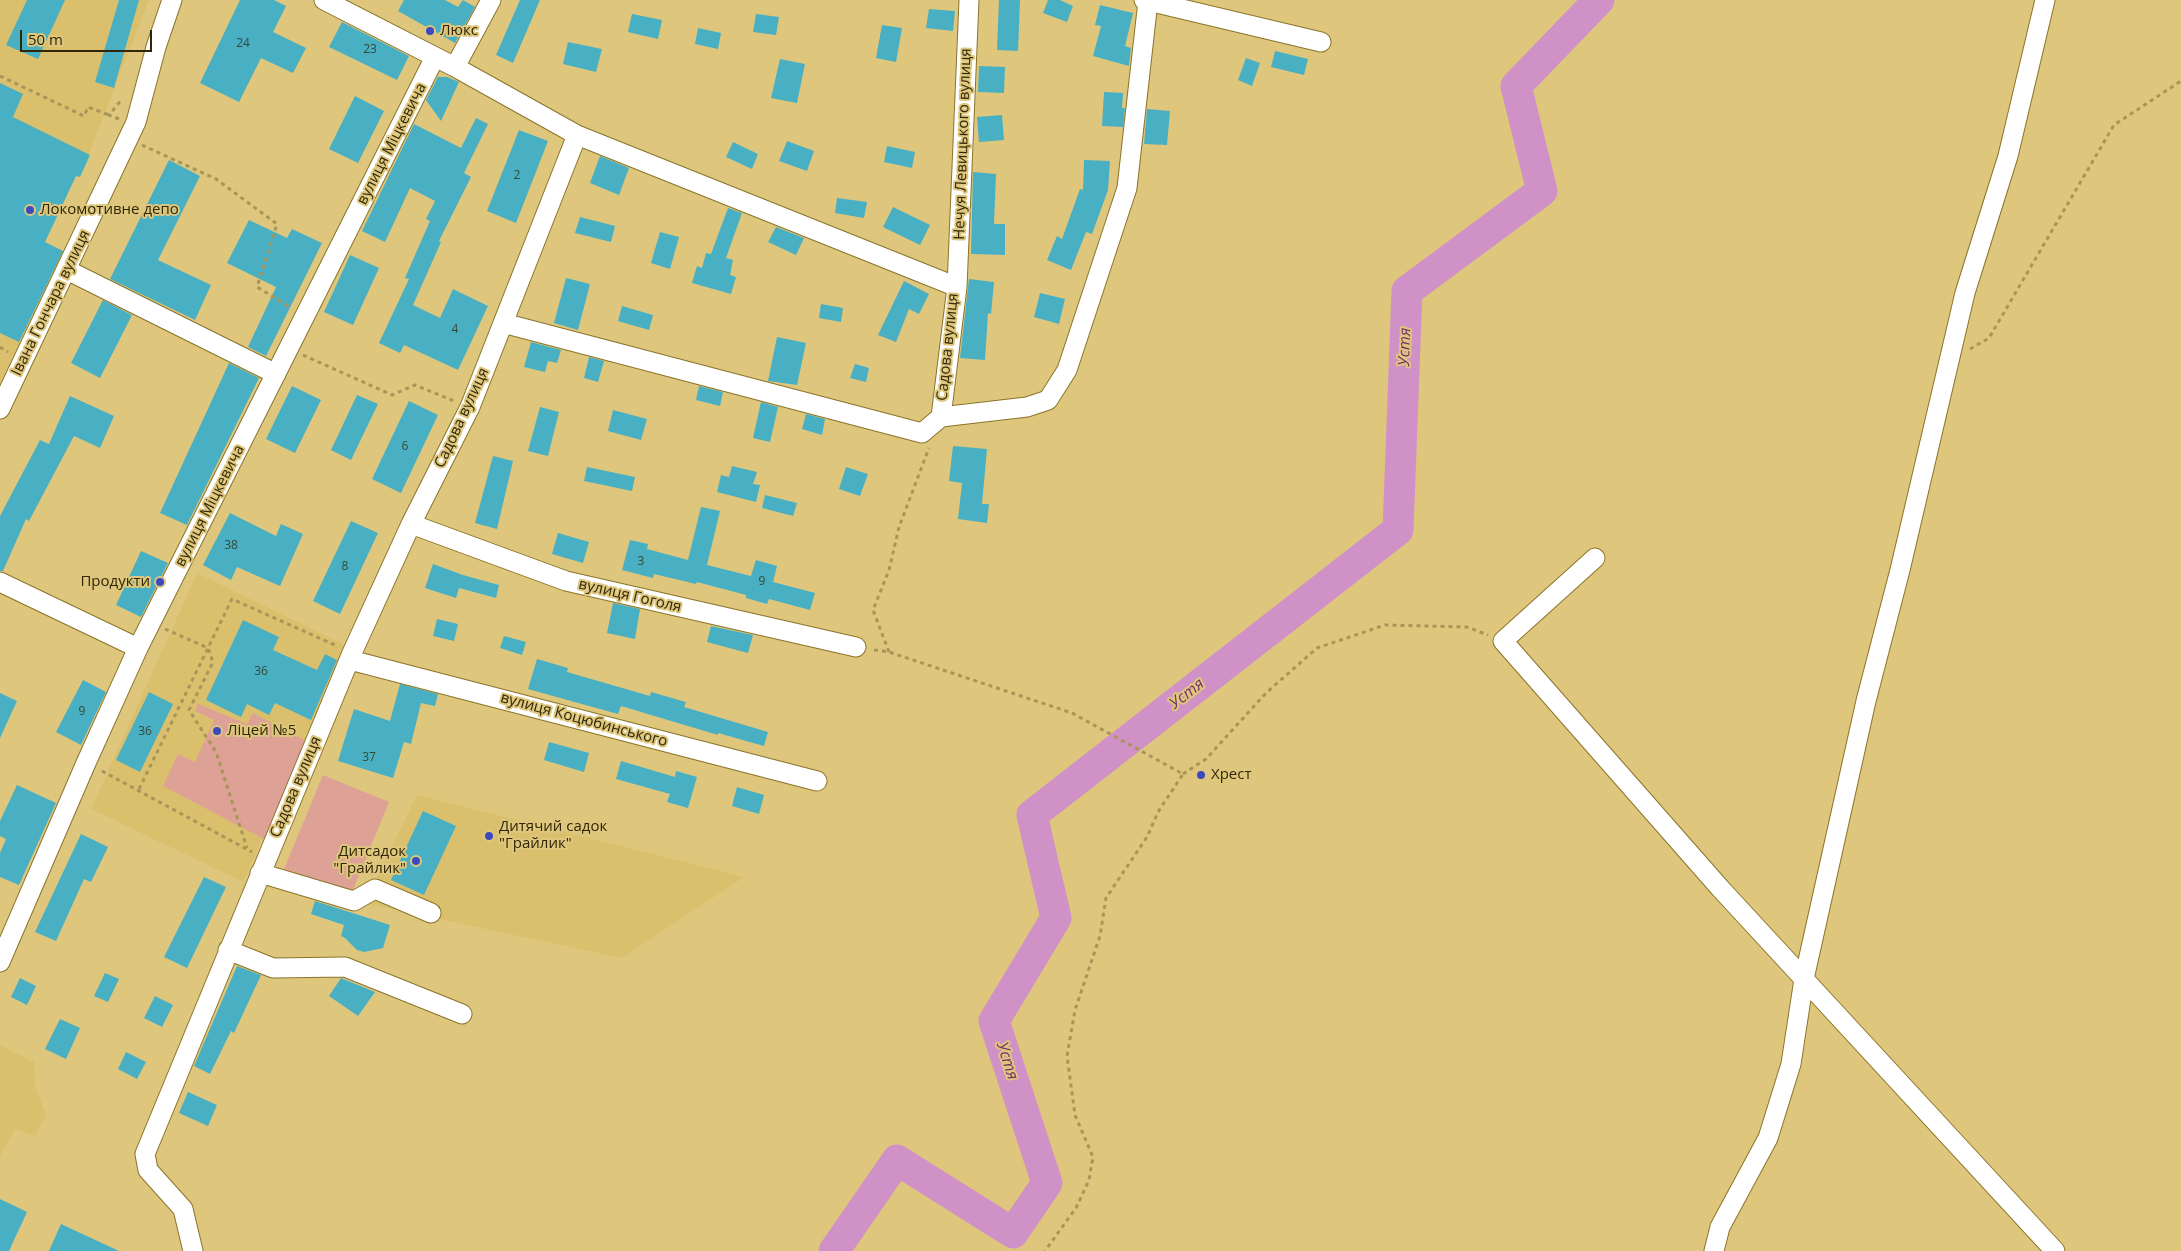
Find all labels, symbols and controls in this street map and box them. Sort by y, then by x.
scale bar [22,20,155,52]
place label: Люкс [440,22,478,40]
marker: Люкс [424,25,436,37]
text: 50 m [28,29,63,49]
house number: 24 [236,37,250,51]
house number: 23 [363,43,377,57]
street label: Нечуя Левицького вулиця [951,48,975,240]
street label: вулиця Міцкевича [354,80,430,208]
house number: 2 [514,169,520,183]
place label: Локомотивне депо [40,201,179,219]
marker: Локомотивне депо [24,204,36,216]
street label: Івана Гончара вулиця [8,227,94,379]
street label: Садова вулиця [933,292,963,402]
house number: 4 [452,323,458,337]
water label: Устя [1395,327,1415,367]
street label: Садова вулиця [431,365,493,471]
house number: 6 [402,440,408,454]
street label: вулиця Міцкевича [172,442,248,570]
house number: 38 [224,539,238,553]
house number: 3 [638,555,644,569]
house number: 8 [342,560,348,574]
place label: Продукти [80,573,150,591]
street label: вулиця Гоголя [577,575,683,617]
house number: 9 [759,575,765,589]
marker: Продукти [154,576,166,588]
house number: 36 [254,665,268,679]
water label: Устя [1166,675,1208,713]
street label: вулиця Коцюбинського [499,689,669,751]
house number: 9 [79,705,85,719]
place label: Ліцей №5 [227,722,296,740]
house number: 36 [138,725,152,739]
marker: Ліцей №5 [211,725,223,737]
street label: Садова вулиця [267,734,325,840]
house number: 37 [362,751,376,765]
place label: Хрест [1211,766,1252,784]
marker: Хрест [1195,769,1207,781]
place label: Дитячий садок "Грайлик" [499,818,607,853]
marker: Дитячий садок "Грайлик" [483,830,495,842]
place label: Дитсадок "Грайлик" [333,843,406,878]
marker: Дитсадок "Грайлик" [410,855,422,867]
water label: Устя [992,1040,1022,1082]

